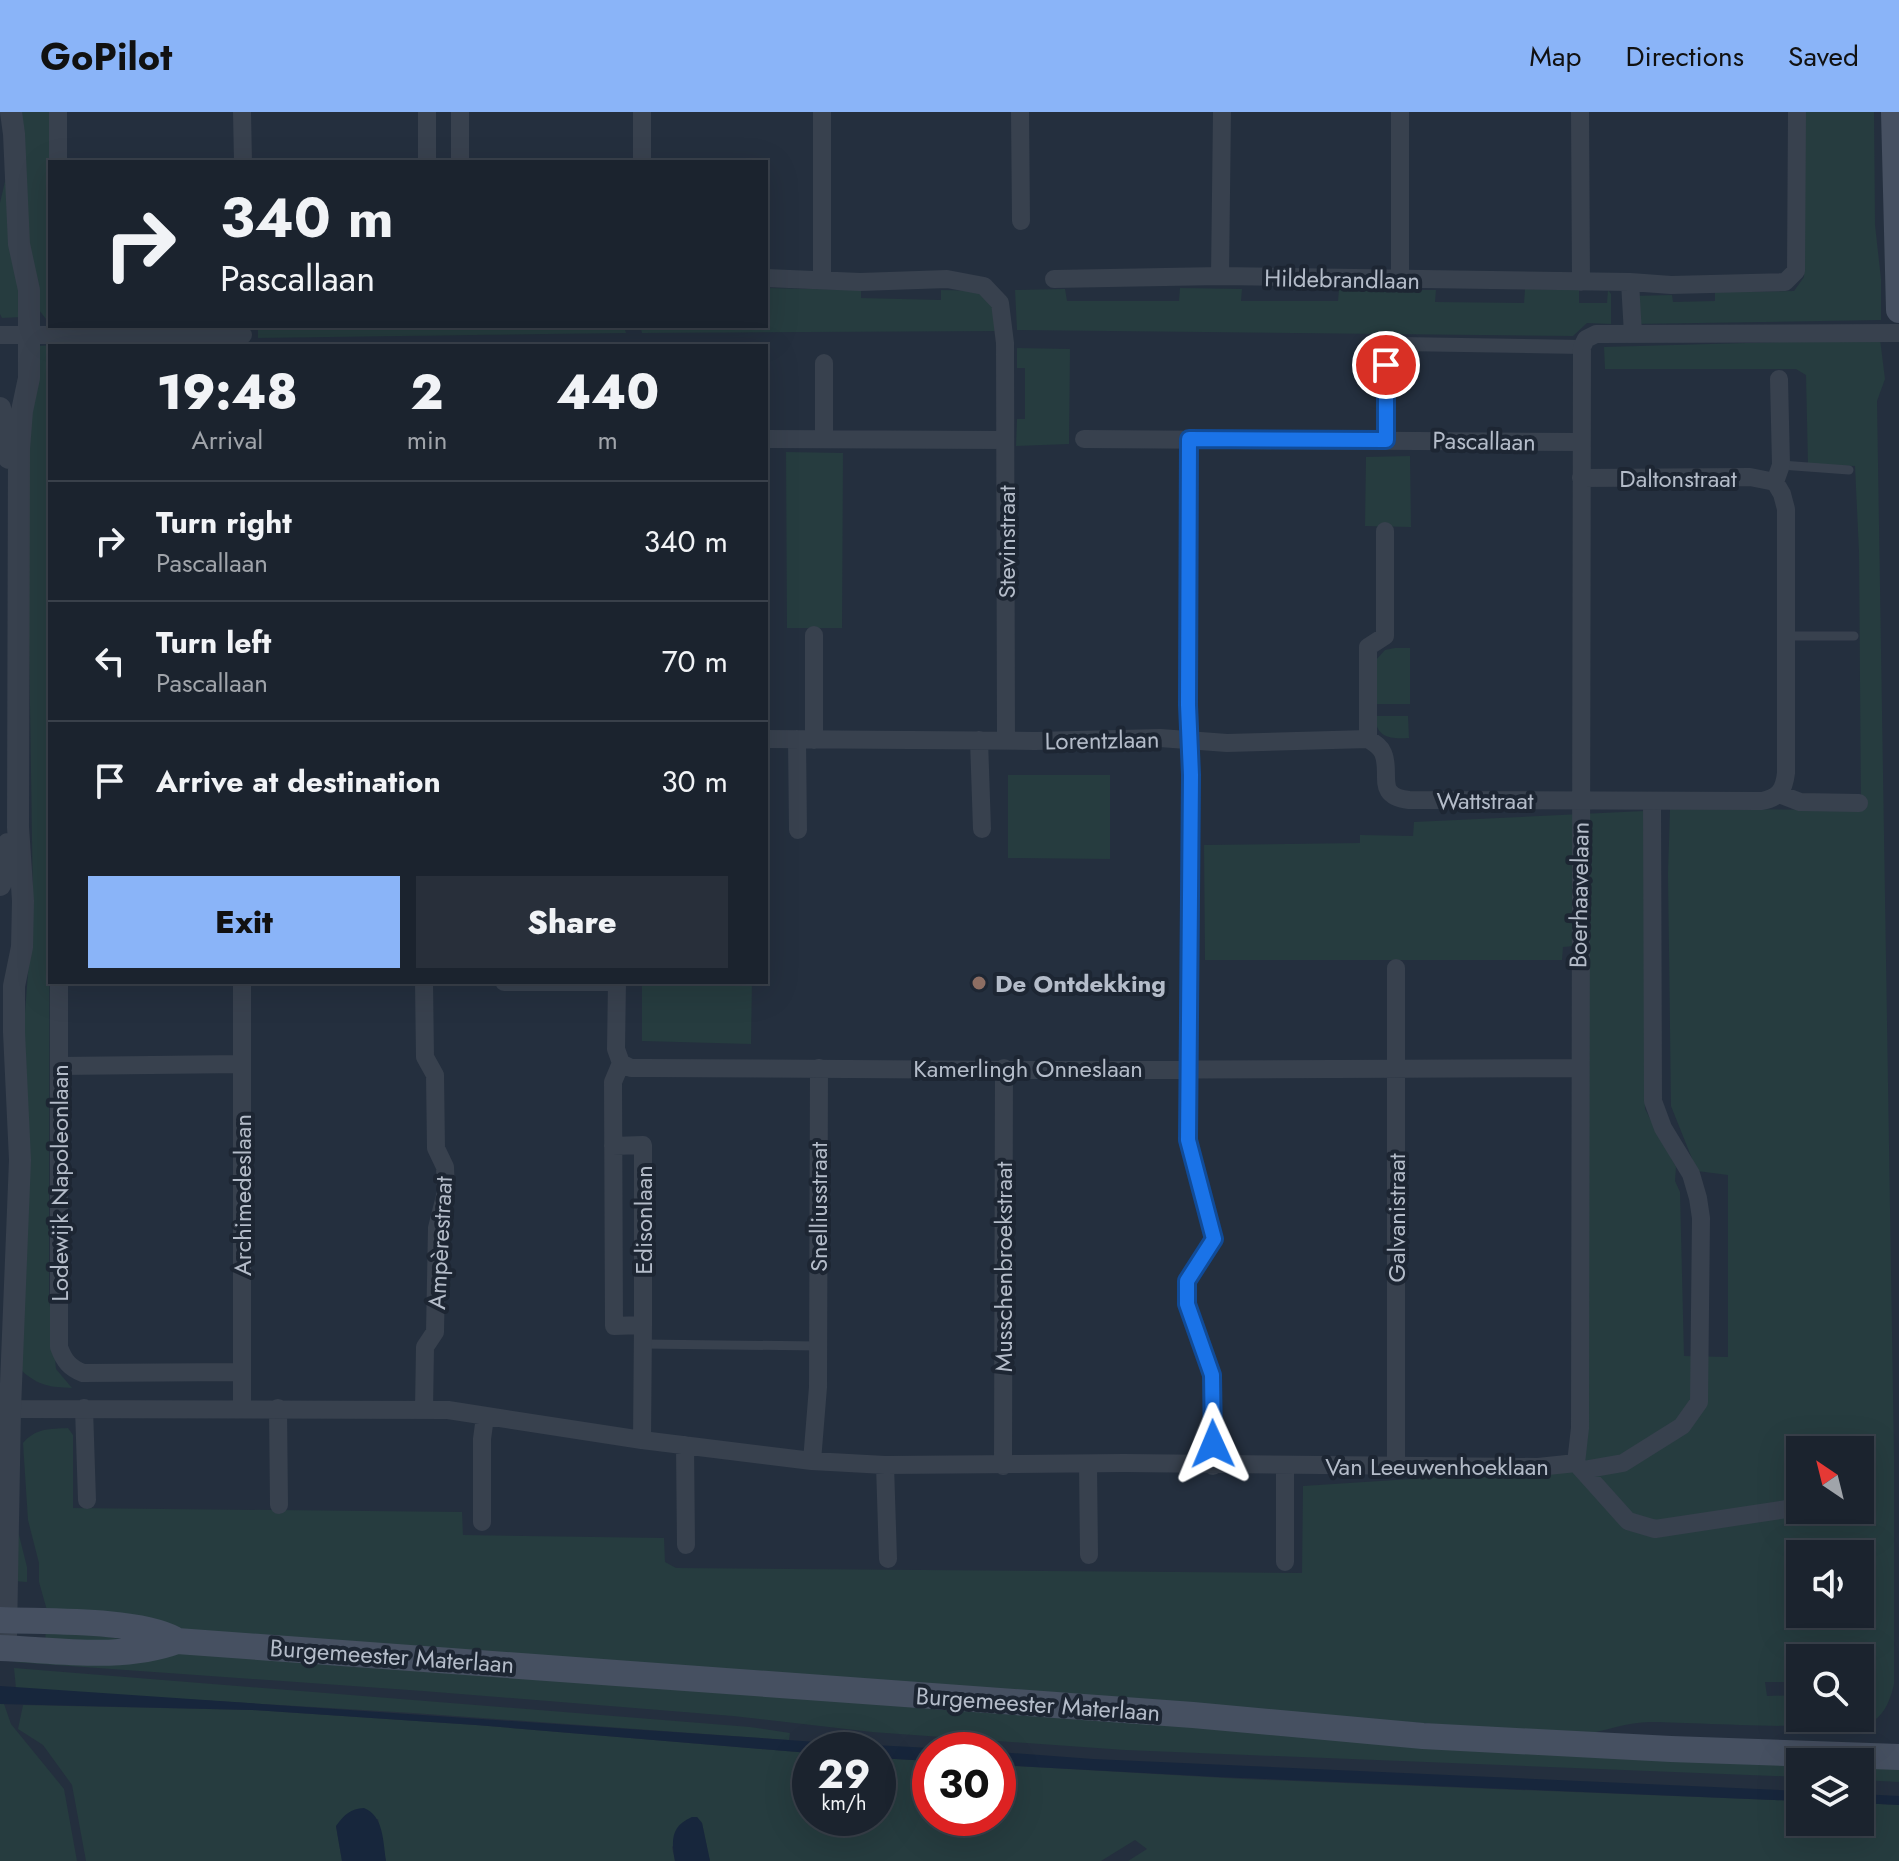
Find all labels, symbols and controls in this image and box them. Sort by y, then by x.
text: GoPilot [40,29,172,84]
text: Map [1529,36,1581,77]
text: Directions [1625,36,1744,77]
text: Saved [1788,36,1859,77]
text: 340 m [220,177,394,258]
icon: right [88,192,192,296]
text: Pascallaan [220,252,375,304]
street label: Hildebrandlaan [1264,260,1420,298]
pin [1352,331,1420,399]
icon: arrive [1364,343,1408,387]
text: 19:48 [157,358,298,427]
text: 2 [411,358,443,427]
text: 440 [556,358,659,427]
text: Arrival [191,421,263,459]
text: min [407,421,447,459]
text: m [598,421,618,459]
street label: Pascallaan [1432,423,1536,459]
street label: Daltonstraat [1619,461,1737,496]
street label: Stevinstraat [989,485,1024,598]
text: Turn right [156,501,292,544]
icon: right [88,519,132,563]
text: 340 m [644,520,728,563]
text: Pascallaan [156,544,268,582]
text: Turn left [156,621,271,664]
icon: left [88,639,132,683]
text: 70 m [662,640,728,683]
text: Pascallaan [156,664,268,702]
street label: Lorentzlaan [1044,722,1160,758]
icon: arrive [88,759,132,803]
text: Arrive at destination [156,760,441,803]
text: 30 m [661,760,728,803]
street label: Wattstraat [1437,783,1534,818]
street label: Boerhaavelaan [1560,821,1598,969]
button: Exit [88,876,400,968]
button: Share [416,876,728,968]
place label: De Ontdekking [995,966,1166,1001]
marker: De Ontdekking [970,974,988,992]
street label: Kamerlingh Onneslaan [913,1051,1143,1086]
street label: Lodewijk Napoleonlaan [42,1064,77,1302]
street label: Archimedeslaan [225,1114,260,1276]
street label: Snelliusstraat [801,1142,836,1272]
street label: Galvanistraat [1379,1153,1414,1283]
street label: Musschenbroekstraat [986,1162,1021,1372]
street label: Edisonlaan [626,1165,661,1275]
street label: Ampèrestraat [419,1175,461,1310]
position arrow [1171,1402,1255,1486]
north arrow [1786,1436,1874,1524]
map controls [1786,1436,1874,1836]
street label: Van Leeuwenhoeklaan [1325,1449,1549,1484]
button: sound [1786,1540,1874,1628]
street label: Burgemeester Materlaan [269,1630,515,1682]
button: search [1786,1644,1874,1732]
street label: Burgemeester Materlaan [915,1678,1161,1730]
speed limit sign: 30 [912,1732,1016,1836]
text: 29 [818,1745,871,1803]
button: layers [1786,1748,1874,1836]
text: km/h [821,1789,867,1818]

